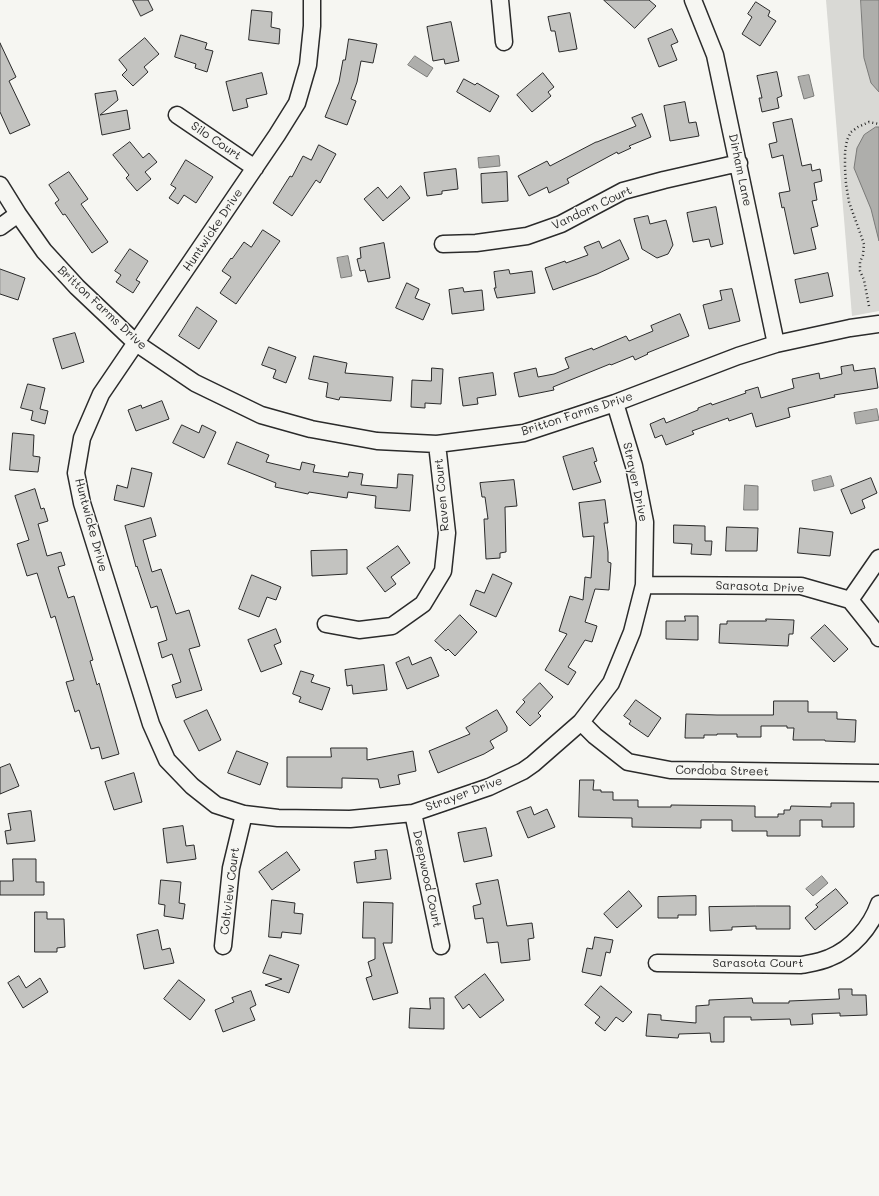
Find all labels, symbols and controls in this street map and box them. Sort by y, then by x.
street label: Silo Court [188,119,244,163]
street label: Dirham Lane [725,133,755,207]
street label: Vandorn Court [550,183,634,233]
street label: Huntwicke Drive [180,186,246,274]
street label: Britton Farms Drive [54,263,150,353]
street label: Britton Farms Drive [519,389,635,439]
street label: Strayer Drive [620,441,650,523]
street label: Raven Court [432,458,452,532]
street label: Huntwicke Drive [72,477,110,573]
street label: Sarasota Drive [715,578,805,596]
street label: Cordoba Street [675,763,769,779]
street label: Strayer Drive [424,773,504,815]
street label: Deepwood Court [410,829,444,929]
street label: Coltview Court [217,846,243,936]
street label: Sarasota Court [713,956,803,970]

